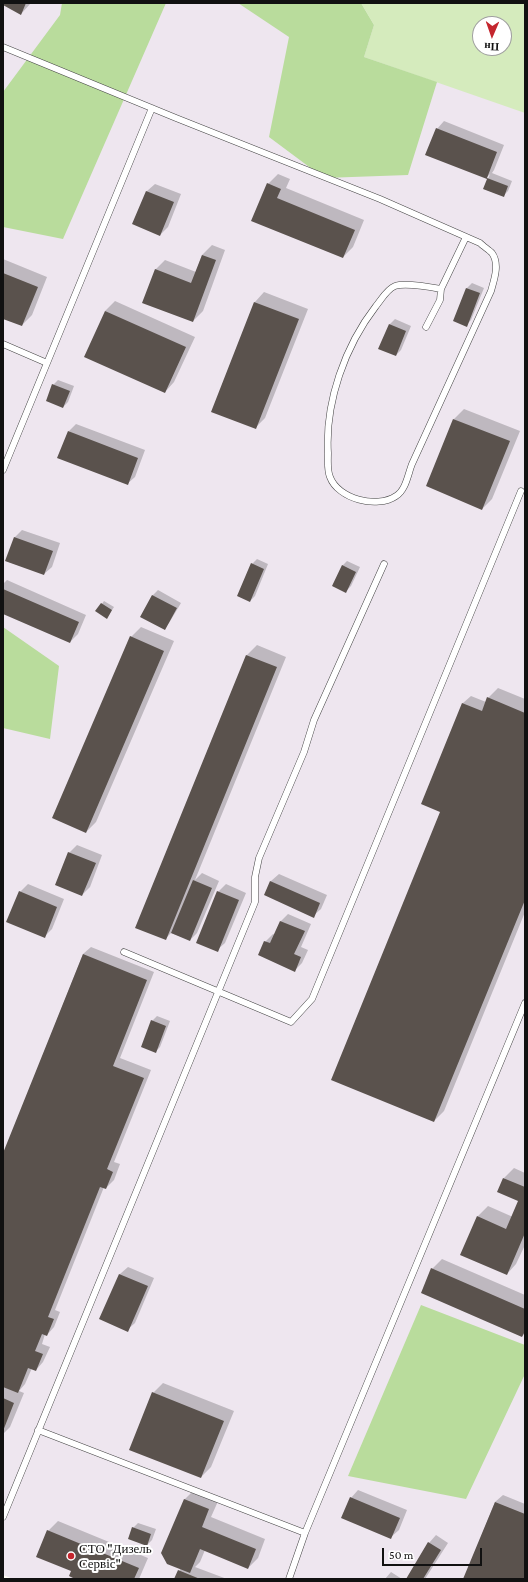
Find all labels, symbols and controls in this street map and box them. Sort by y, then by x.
north arrow [472,16,512,56]
text: Пн [484,41,499,53]
scale bar [384,1540,484,1566]
place label: СТО "Дизель Сервіс" [79,1541,152,1572]
text: 50 m [389,1548,413,1562]
marker: СТО "Дизель Сервіс" [66,1551,76,1561]

